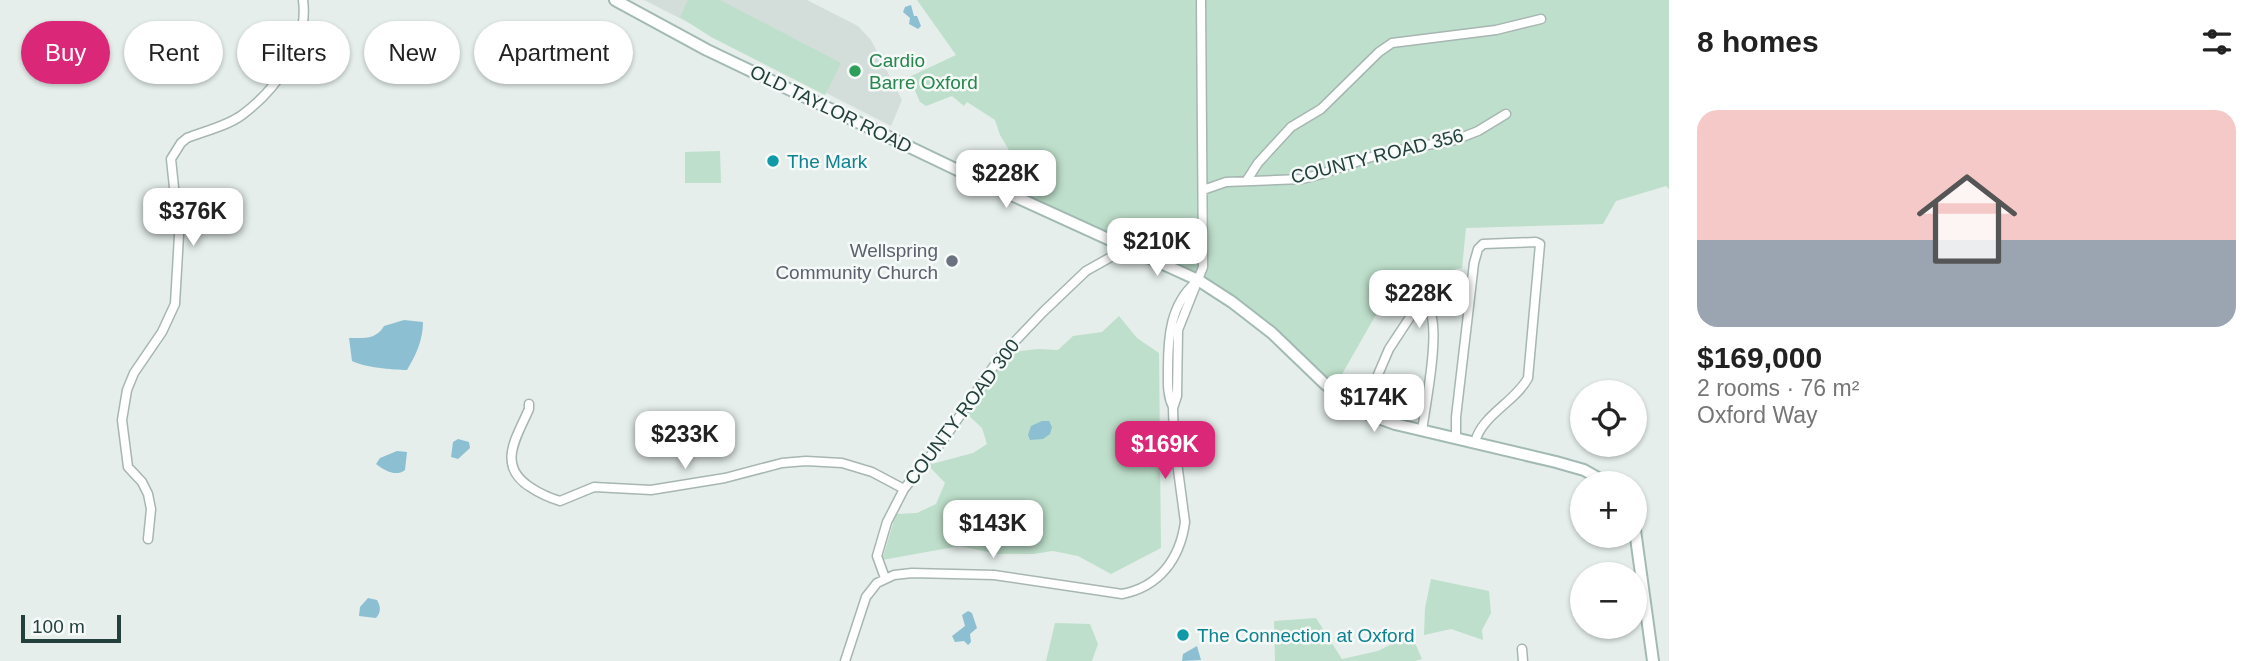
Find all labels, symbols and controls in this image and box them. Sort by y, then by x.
chip: Buy [21,21,110,84]
chip: Rent [124,21,223,84]
chip: Filters [237,21,350,84]
chip: New [364,21,460,84]
chip: Apartment [474,21,633,84]
icon: filters [2198,23,2236,61]
text: 8 homes [1697,25,1819,58]
place label: Cardio Barre Oxford [869,50,978,93]
street label: OLD TAYLOR ROAD [747,61,915,157]
marker: Cardio Barre Oxford [847,63,863,79]
street label: COUNTY ROAD 356 [1289,124,1465,188]
pin: $228K [957,150,1055,210]
place label: The Mark [787,151,868,172]
marker: The Mark [765,153,781,169]
icon: home [1904,156,2030,282]
text: $228K [972,160,1040,186]
pin: $376K [144,188,242,248]
text: $376K [159,198,227,224]
pin: $210K [1108,218,1206,278]
text: $210K [1123,228,1191,254]
place label: Wellspring Community Church [775,240,938,283]
marker: Wellspring Community Church [944,253,960,269]
pin: $228K [1370,270,1468,330]
text: $228K [1385,280,1453,306]
street label: COUNTY ROAD 300 [900,335,1024,489]
text: $169,000 [1697,341,1822,374]
pin: $174K [1325,374,1423,434]
text: 2 rooms · 76 m² [1697,375,1859,401]
map controls [1570,380,1647,639]
button: locate [1570,380,1647,457]
text: $174K [1340,384,1408,410]
text: Oxford Way [1697,402,1818,428]
pin: $233K [636,412,734,471]
text: $233K [651,421,719,447]
pin: $169K [1116,421,1214,481]
text: $169K [1131,431,1199,457]
button: + [1570,471,1647,548]
pin: $143K [944,500,1042,560]
text: $143K [959,510,1027,536]
button: − [1570,562,1647,639]
scale bar [21,612,121,644]
text: 100 m [32,616,85,637]
place label: The Connection at Oxford [1197,625,1415,646]
marker: The Connection at Oxford [1175,627,1191,643]

